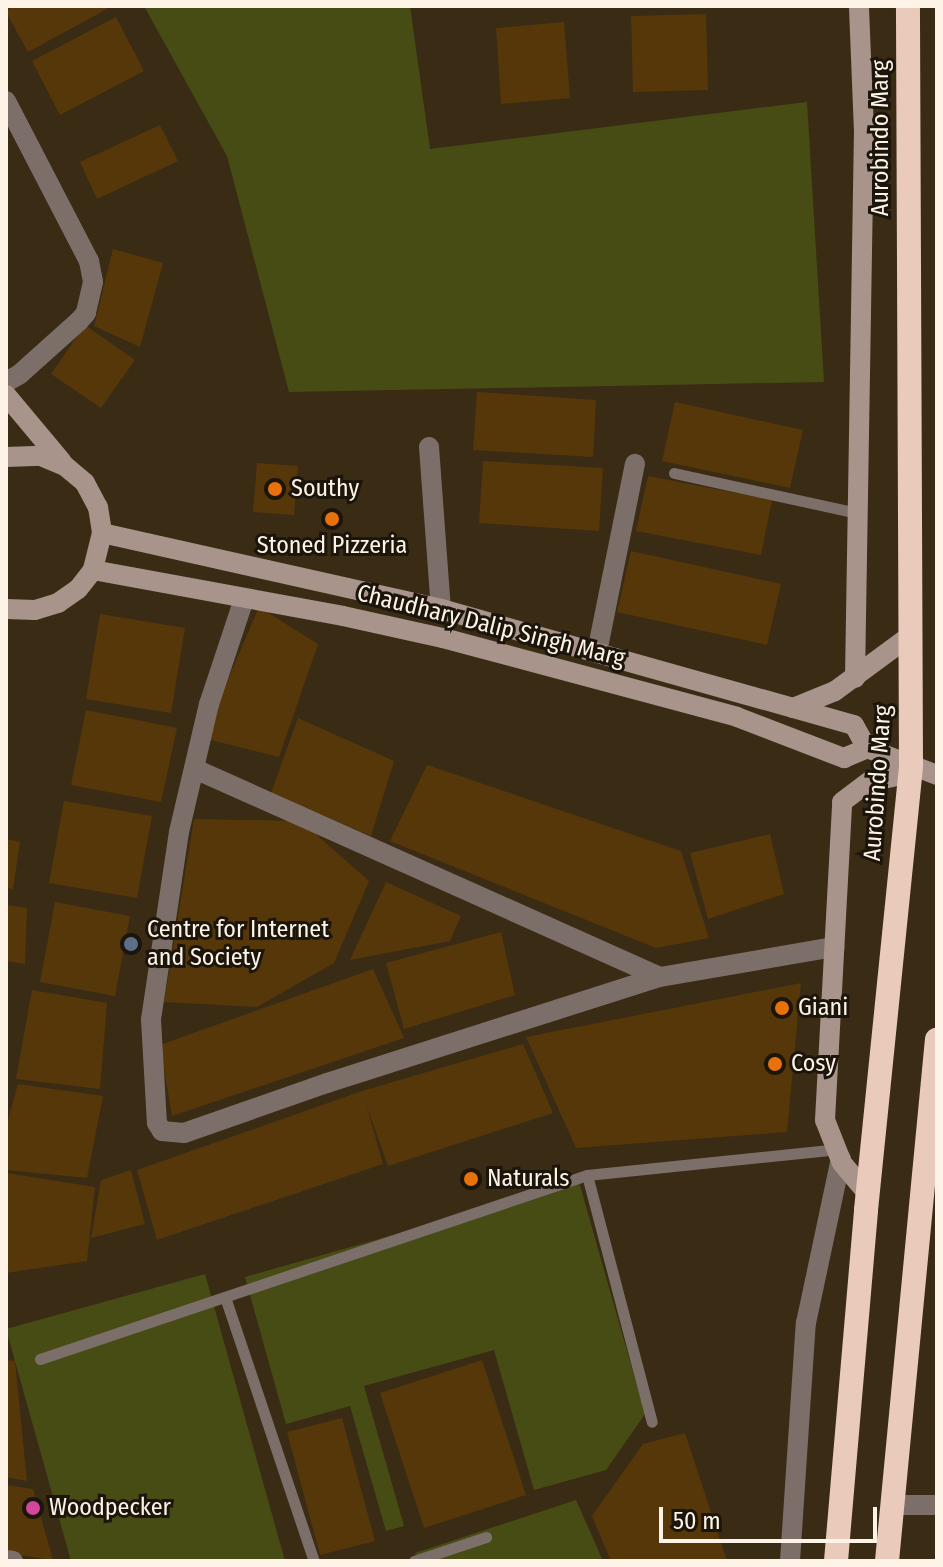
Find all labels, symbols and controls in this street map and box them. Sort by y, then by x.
street label: Aurobindo Marg [867,60,895,216]
place label: Southy [291,475,359,503]
marker: Southy [266,480,284,498]
marker: Stoned Pizzeria [323,510,341,528]
place label: Stoned Pizzeria [257,532,407,560]
street label: Chaudhary Dalip Singh Marg [354,579,628,673]
street label: Aurobindo Marg [858,704,898,862]
place label: Centre for Internet and Society [147,916,329,972]
marker: Centre for Internet and Society [122,935,140,953]
place label: Giani [798,994,848,1022]
marker: Giani [773,999,791,1017]
place label: Cosy [791,1050,836,1078]
marker: Cosy [766,1055,784,1073]
place label: Naturals [487,1165,569,1193]
marker: Naturals [462,1170,480,1188]
scale bar [663,1491,881,1541]
place label: Woodpecker [49,1494,171,1522]
marker: Woodpecker [24,1499,42,1517]
text: 50 m [673,1507,721,1535]

